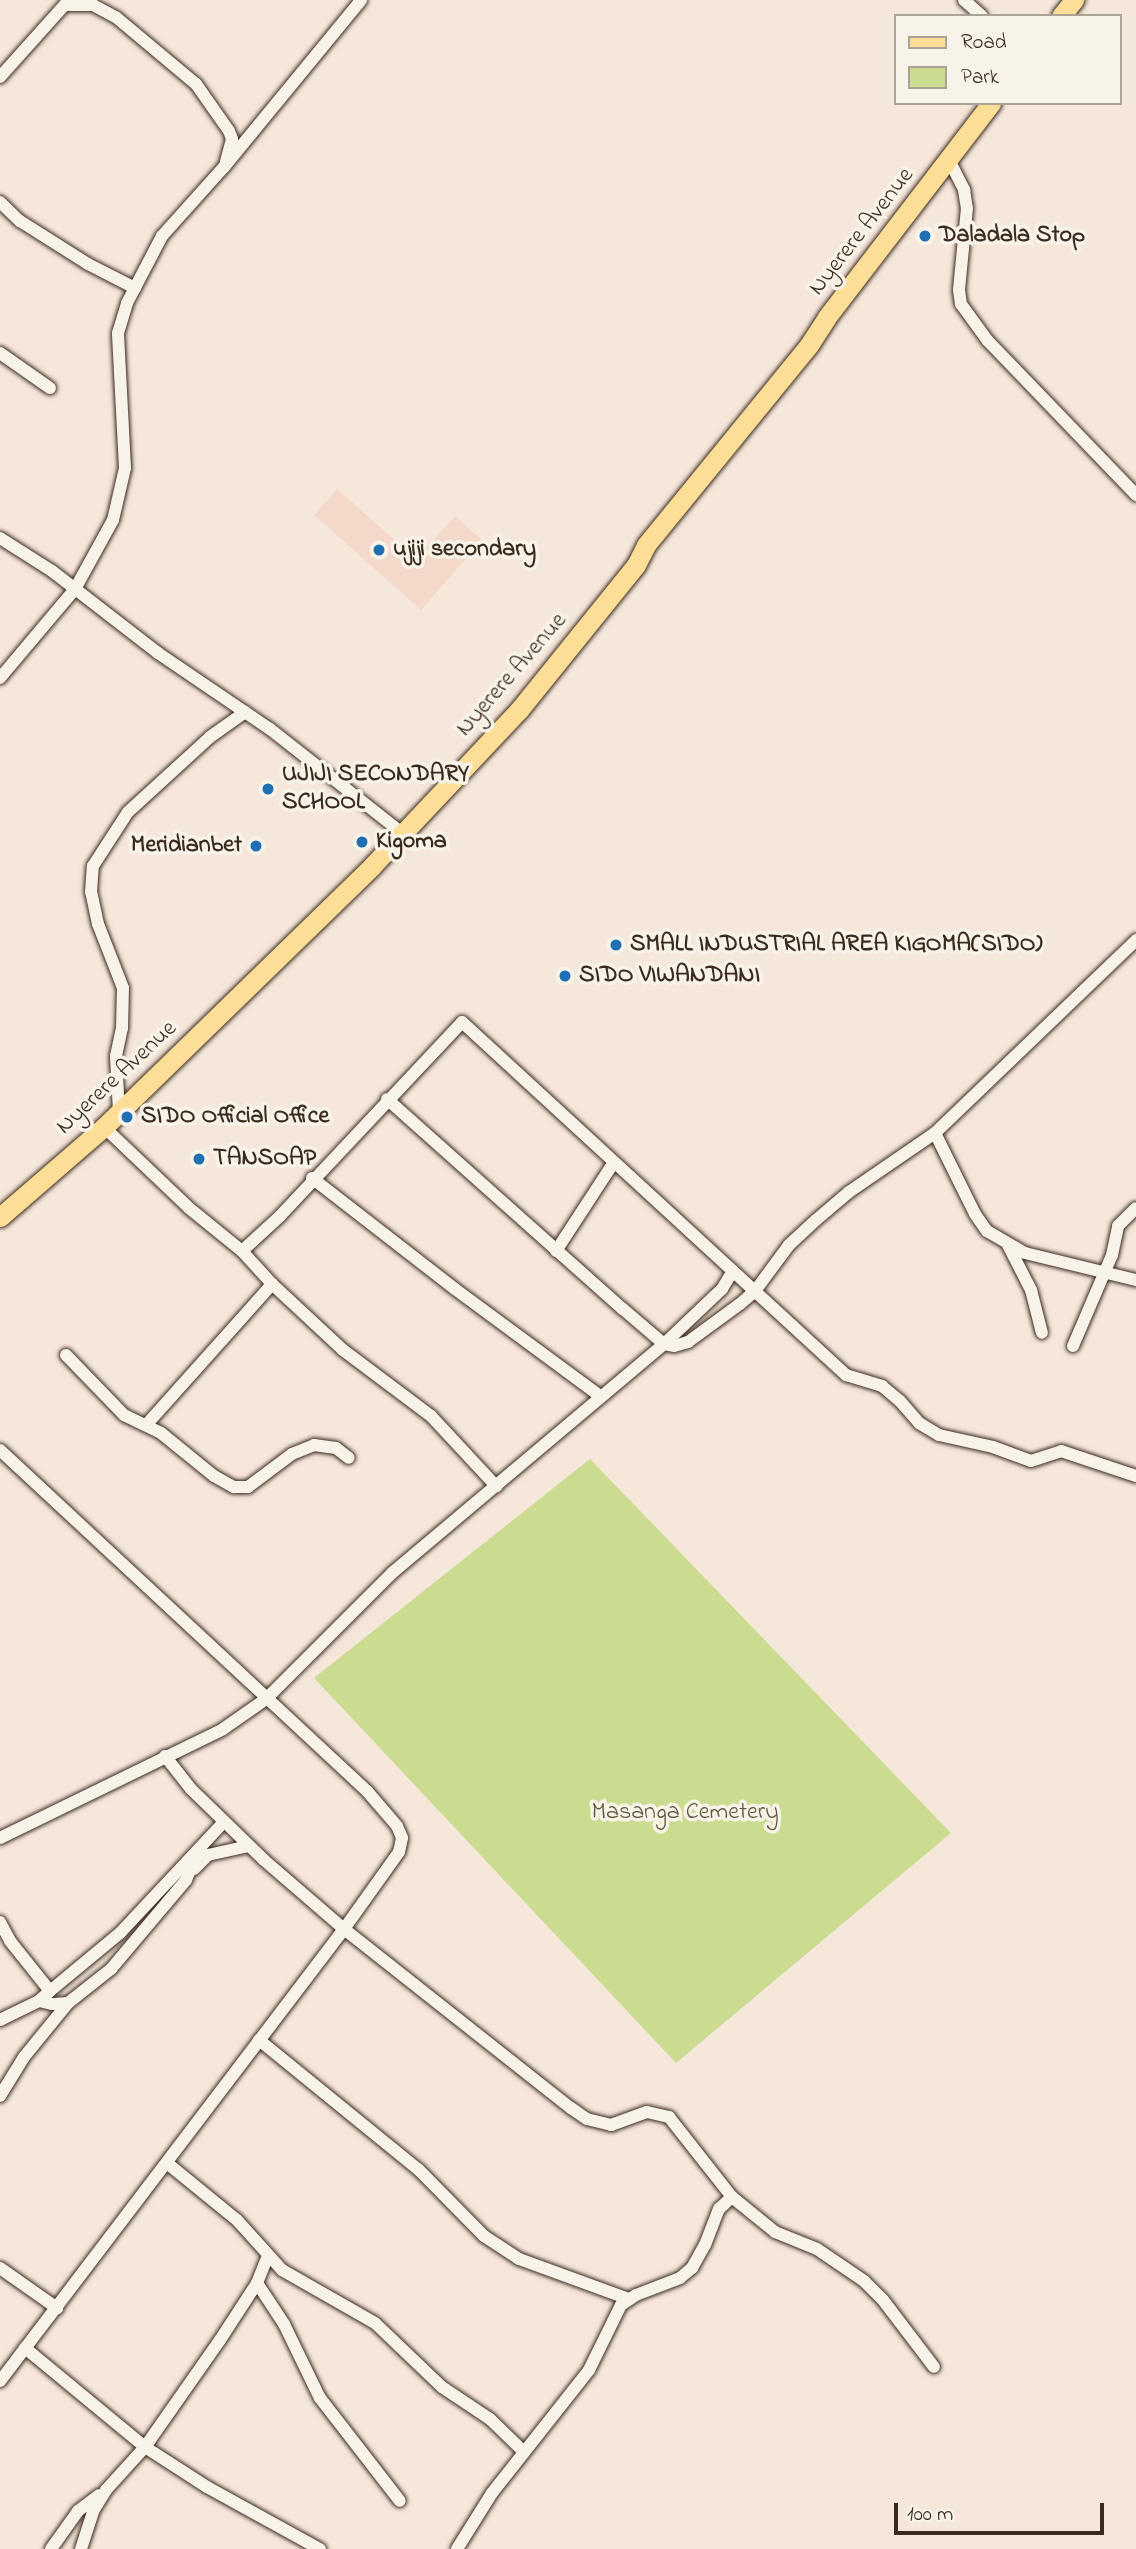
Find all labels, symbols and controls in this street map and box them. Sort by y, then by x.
legend [894,14,1122,105]
text: Road [961,28,1007,58]
text: Park [961,63,999,93]
street label: Nyerere Avenue [803,162,921,302]
place label: Daladala Stop [939,222,1085,250]
marker: Daladala Stop [917,228,933,244]
place label: ujiji secondary [393,536,536,564]
marker: ujiji secondary [371,542,387,558]
street label: Nyerere Avenue [450,607,574,743]
place label: UJIJI SECONDARY SCHOOL [282,761,469,817]
marker: UJIJI SECONDARY SCHOOL [260,781,276,797]
place label: Kigoma [376,828,447,856]
place label: Meridianbet [131,832,242,860]
marker: Kigoma [354,834,370,850]
marker: Meridianbet [248,838,264,854]
place label: SMALL INDUSTRIAL AREA KIGOMA(SIDO) [630,931,1043,959]
marker: SMALL INDUSTRIAL AREA KIGOMA(SIDO) [608,937,624,953]
place label: SIDO VIWANDANI [579,962,760,990]
marker: SIDO VIWANDANI [557,968,573,984]
street label: Nyerere Avenue [51,1015,183,1141]
place label: SIDO Official Office [141,1103,329,1131]
marker: SIDO Official Office [119,1109,135,1125]
place label: TANSOAP [213,1145,316,1173]
marker: TANSOAP [191,1151,207,1167]
park label: Masanga Cemetery [591,1799,779,1827]
scale bar [898,2490,1108,2534]
text: 100 m [907,2500,953,2530]

